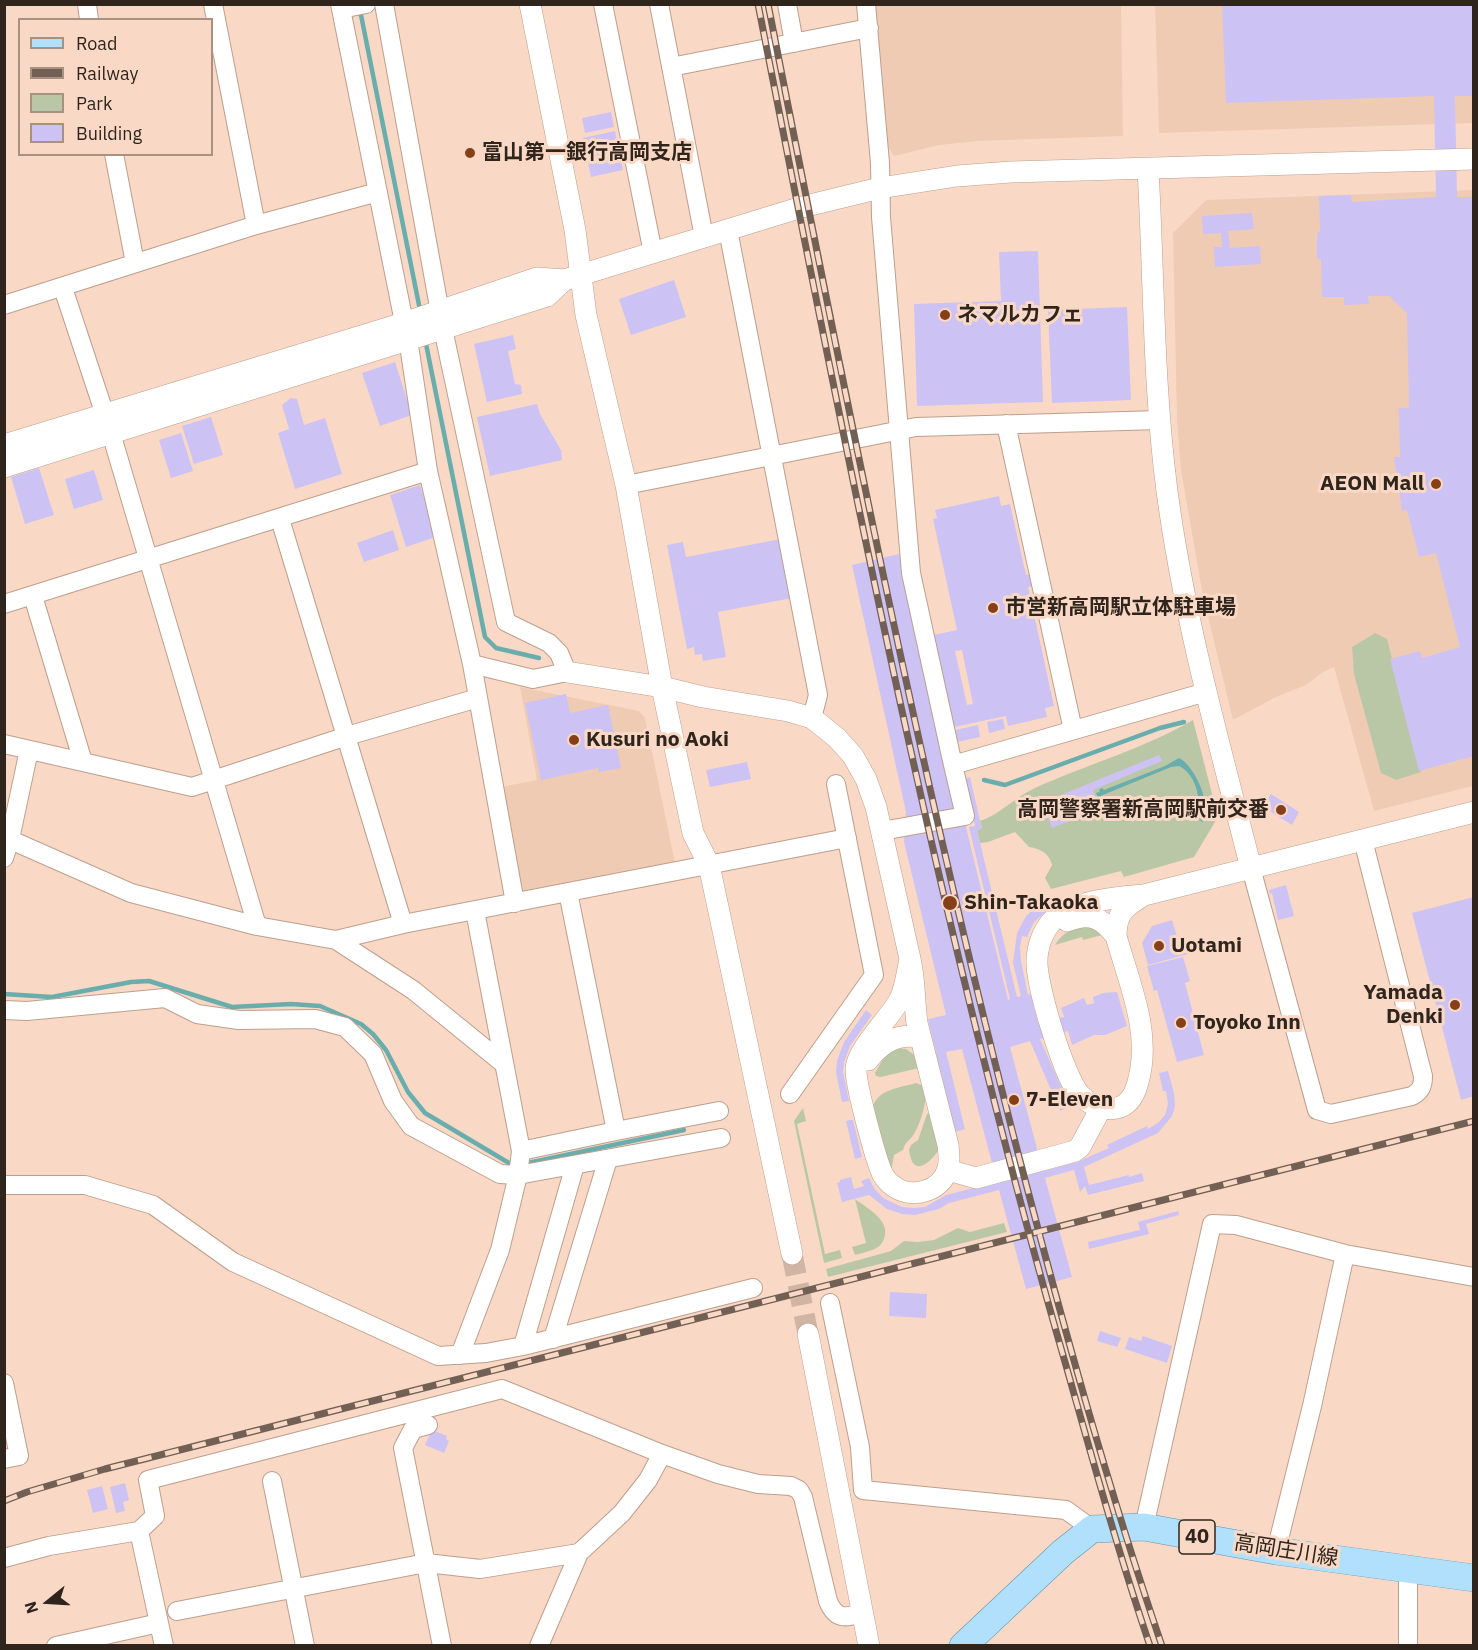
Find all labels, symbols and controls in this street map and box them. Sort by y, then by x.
legend [18,18,213,156]
text: Road [76,32,117,55]
text: Railway [76,62,138,85]
text: Park [76,92,112,115]
text: Building [76,122,142,145]
place label: 富山第一銀行高岡支店 [482,140,692,166]
marker: 富山第一銀行高岡支店 [463,146,477,160]
place label: ネマルカフェ [957,302,1083,328]
marker: ネマルカフェ [938,308,952,322]
place label: AEON Mall [1320,471,1424,497]
marker: AEON Mall [1429,477,1443,491]
place label: 市営新高岡駅立体駐車場 [1005,595,1236,621]
marker: 市営新高岡駅立体駐車場 [986,601,1000,615]
place label: Kusuri no Aoki [586,727,729,753]
marker: Kusuri no Aoki [567,733,581,747]
place label: 高岡警察署新高岡駅前交番 [1017,797,1269,823]
marker: 高岡警察署新高岡駅前交番 [1274,803,1288,817]
place label: Shin-Takaoka [964,890,1098,916]
marker: Shin-Takaoka [941,894,959,912]
place label: Uotami [1171,933,1242,959]
marker: Uotami [1152,939,1166,953]
place label: Yamada Denki [1363,980,1443,1030]
marker: Yamada Denki [1448,998,1462,1012]
place label: Toyoko Inn [1193,1010,1301,1036]
marker: Toyoko Inn [1174,1016,1188,1030]
place label: 7-Eleven [1026,1087,1113,1113]
marker: 7-Eleven [1007,1093,1021,1107]
road number: 40 [1179,1520,1215,1554]
street label: 高岡庄川線 [1232,1530,1340,1572]
north arrow [18,1572,78,1632]
text: N [20,1599,42,1616]

